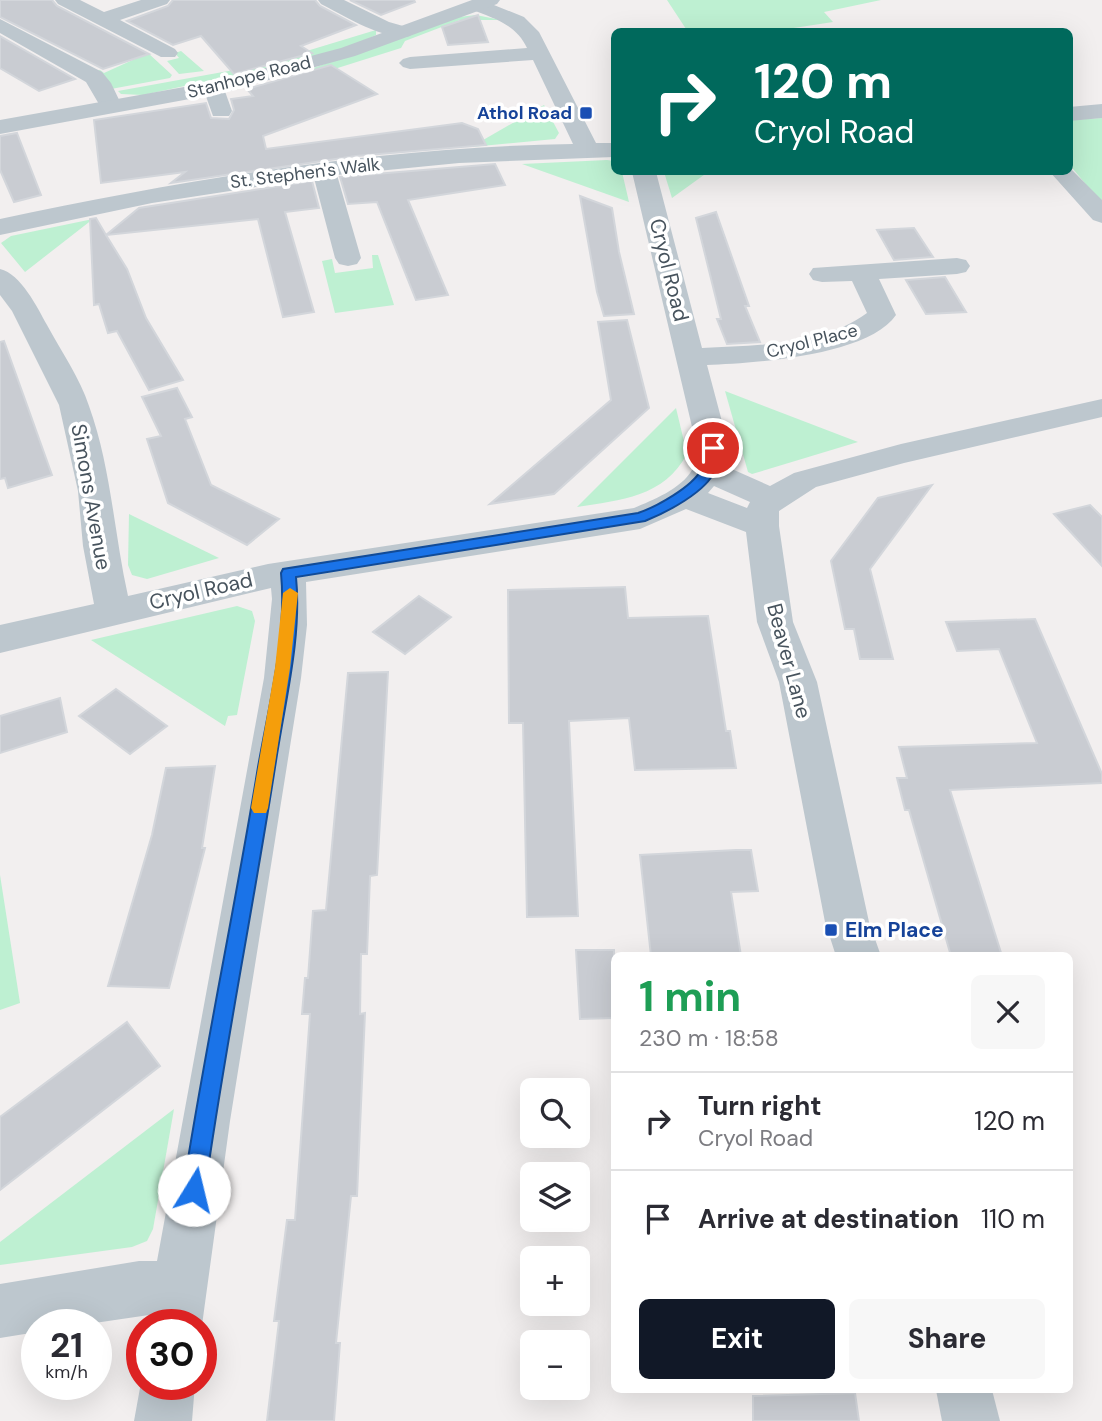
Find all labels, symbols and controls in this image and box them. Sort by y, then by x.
text: 120 m [754,49,892,113]
street label: Stanhope Road [185,50,313,104]
icon: right [639,56,730,147]
place label: Athol Road [477,101,572,125]
marker: Athol Road [578,105,594,121]
text: Cryol Road [754,111,914,153]
street label: St. Stephen's Walk [229,152,381,194]
street label: Cryol Road [643,216,695,324]
street label: Cryol Place [764,318,860,364]
pin [683,418,743,478]
street label: Simons Avenue [64,422,118,572]
icon: arrive [694,429,732,467]
street label: Cryol Road [147,566,255,616]
street label: Beaver Lane [760,600,818,722]
place label: Elm Place [845,916,944,944]
marker: Elm Place [823,922,839,938]
text: 1 min [639,969,741,1024]
button: close [971,975,1045,1049]
text: 230 m · 18:58 [639,1023,779,1053]
map controls [520,1078,590,1400]
button: search [520,1078,590,1148]
text: Turn right [698,1089,822,1123]
icon: right [639,1102,677,1140]
text: 120 m [974,1104,1045,1138]
text: Cryol Road [698,1123,813,1153]
position arrow [157,1153,231,1227]
button: layers [520,1162,590,1232]
icon: arrive [639,1200,677,1238]
text: Arrive at destination [698,1202,959,1236]
text: 110 m [981,1202,1045,1236]
button: + [520,1246,590,1316]
button: Exit [639,1299,835,1379]
button: Share [849,1299,1045,1379]
speed limit sign: 30 [126,1309,217,1400]
text: 21 [50,1322,83,1368]
button: − [520,1330,590,1400]
text: km/h [45,1360,88,1384]

